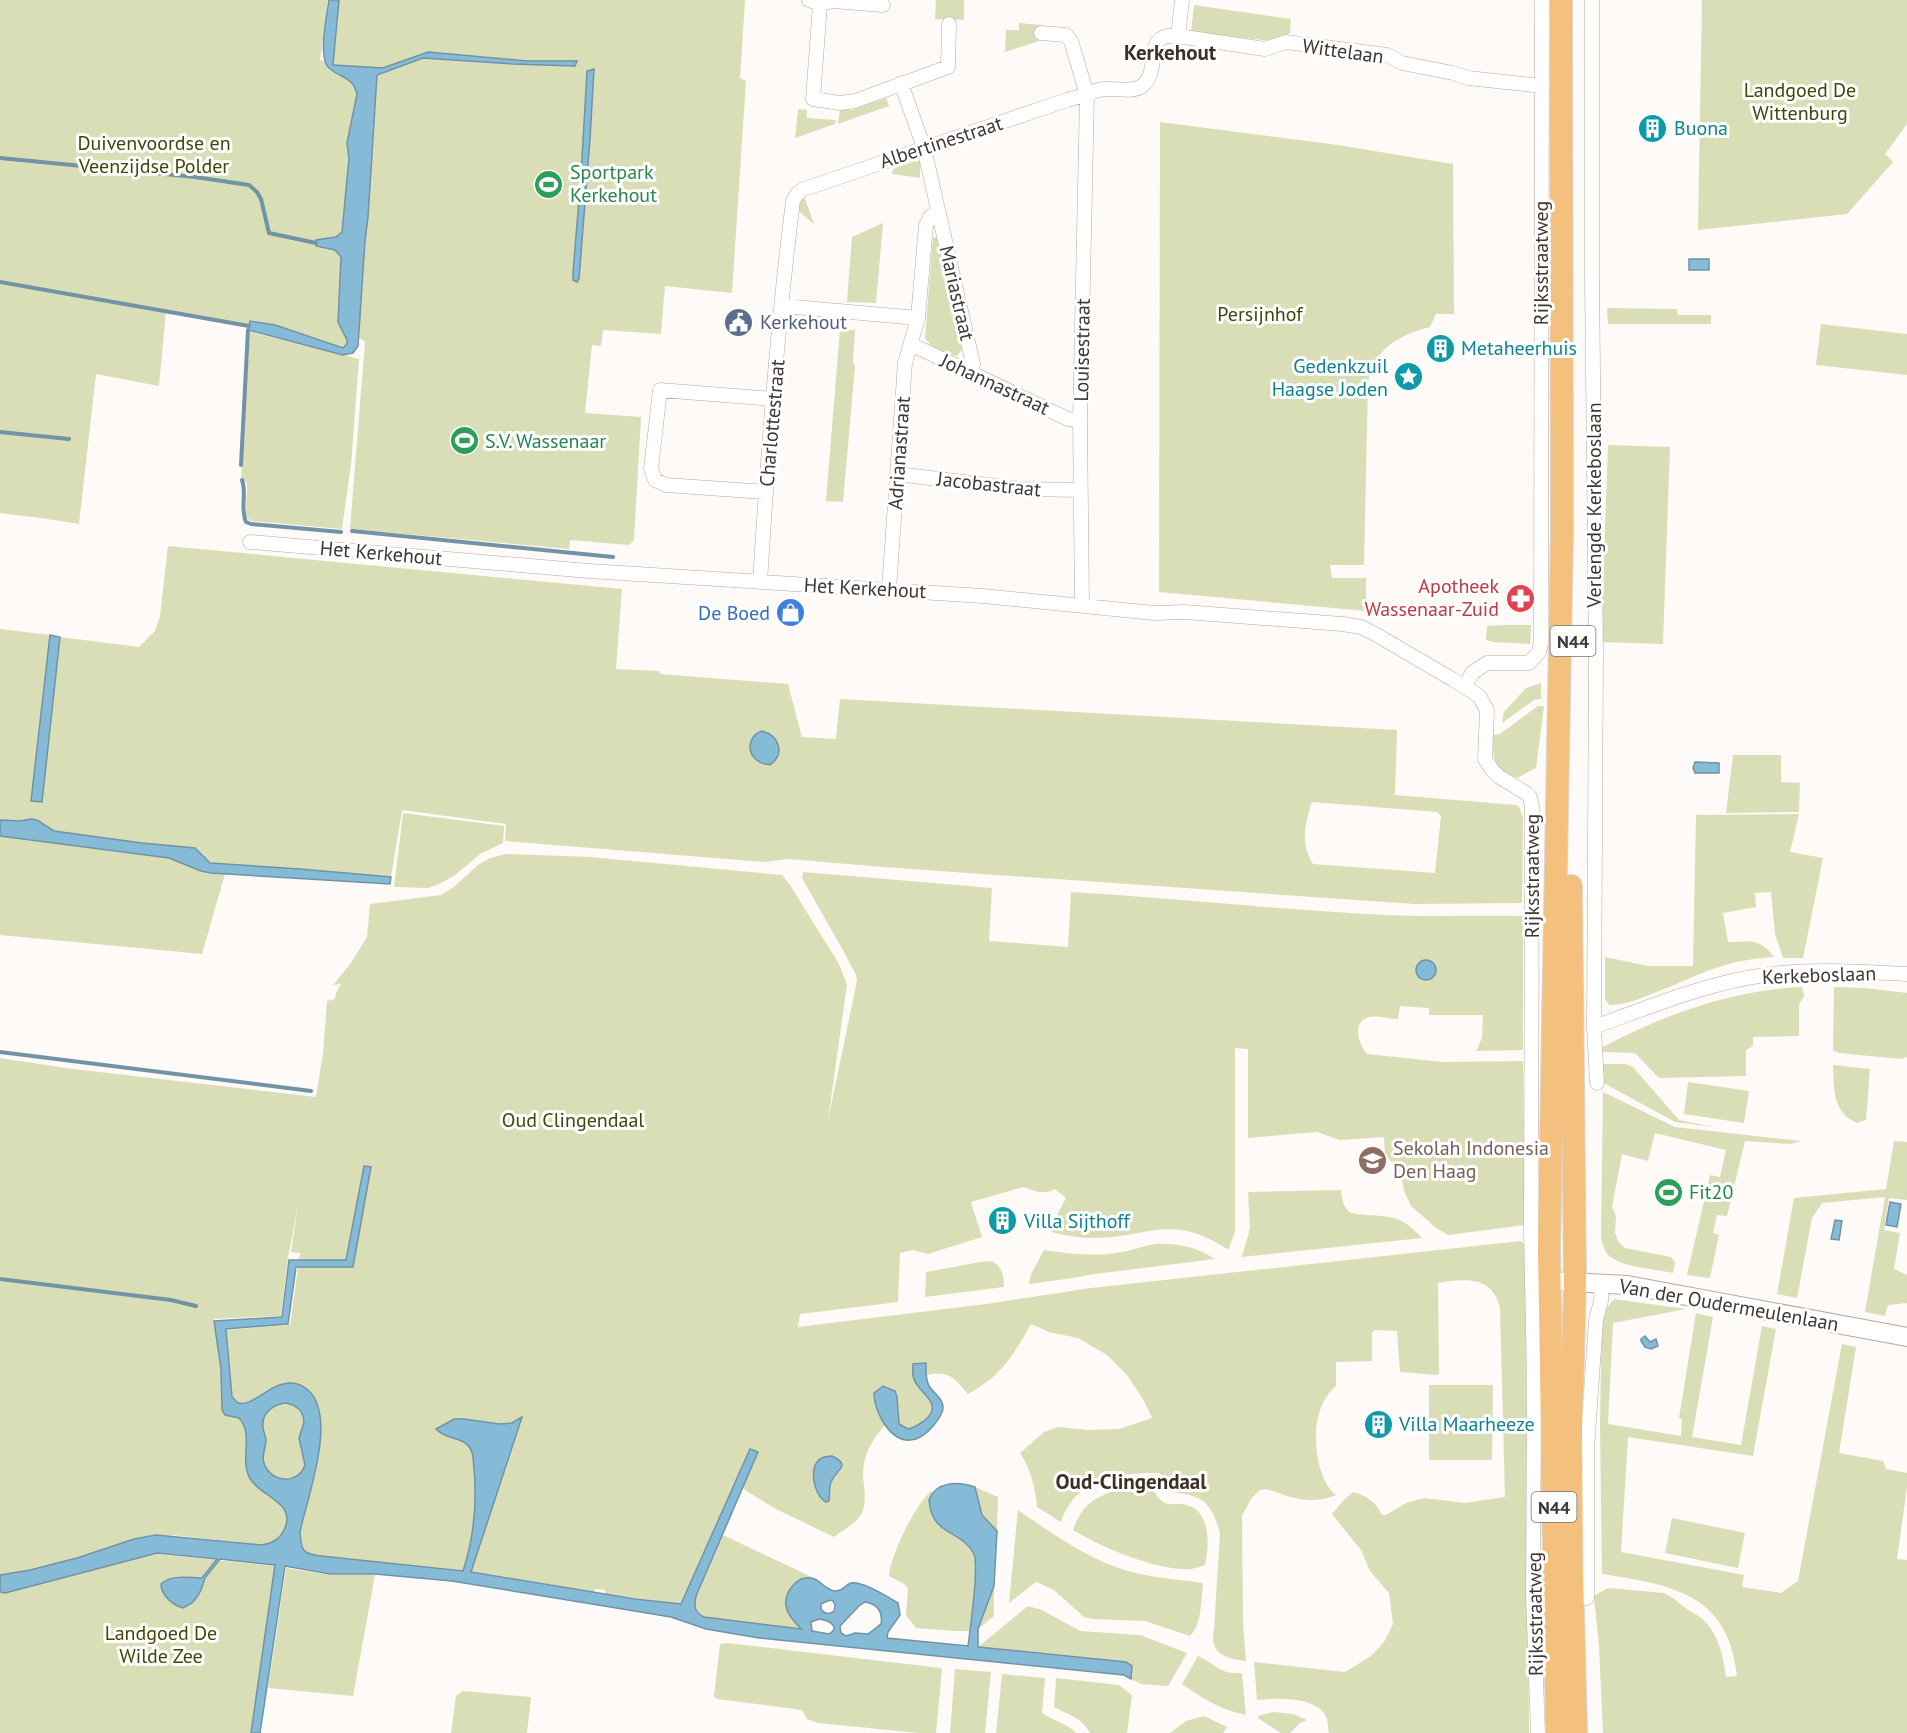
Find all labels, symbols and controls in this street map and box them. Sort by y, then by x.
street label: Wittelaan [1301,32,1385,70]
district label: Kerkehout [1124,39,1217,66]
park label: Landgoed De Wittenburg [1744,77,1856,126]
street label: Albertinestraat [876,110,1006,174]
building icon: Buona [1637,112,1669,144]
place label: Buona [1674,115,1728,141]
park label: Duivenvoordse en Veenzijdse Polder [77,130,231,179]
place label: Sportpark Kerkehout [570,159,657,208]
sports icon: Sportpark Kerkehout [533,168,565,200]
street label: Rijksstraatweg [1528,201,1554,325]
street label: Mariastraat [933,243,981,343]
street label: Louisestraat [1068,298,1096,402]
park label: Persijnhof [1217,301,1304,327]
public building icon: Kerkehout [723,306,755,338]
place label: Kerkehout [760,309,847,335]
building icon: Metaheerhuis [1424,332,1456,364]
place label: Metaheerhuis [1461,335,1577,361]
street label: Johannastraat [935,347,1054,421]
place label: Gedenkzuil Haagse Joden [1272,353,1388,402]
street label: Charlottestraat [753,358,791,488]
place icon: Gedenkzuil Haagse Joden [1393,361,1425,393]
street label: Adrianastraat [882,395,916,511]
street label: Verlengde Kerkeboslaan [1581,402,1607,609]
sports icon: S.V. Wassenaar [448,425,480,457]
place label: S.V. Wassenaar [485,428,606,454]
street label: Jacobastraat [935,466,1042,502]
street label: Het Kerkehout [319,535,443,571]
street label: Het Kerkehout [803,572,927,604]
place label: Apotheek Wassenaar-Zuid [1364,573,1499,622]
pharmacy icon: Apotheek Wassenaar-Zuid [1504,582,1536,614]
shop icon: De Boed [775,597,807,629]
place label: De Boed [698,600,770,626]
road number: N44 [1550,626,1596,656]
street label: Rijksstraatweg [1519,814,1545,938]
street label: Kerkeboslaan [1761,960,1877,990]
park label: Oud Clingendaal [502,1107,644,1133]
place label: Sekolah Indonesia Den Haag [1393,1135,1549,1184]
school or university icon: Sekolah Indonesia Den Haag [1356,1144,1388,1176]
sports icon: Fit20 [1652,1176,1684,1208]
place label: Fit20 [1689,1179,1733,1205]
building icon: Villa Sijthoff [987,1205,1019,1237]
place label: Villa Sijthoff [1023,1208,1132,1234]
street label: Van der Oudermeulenlaan [1616,1273,1841,1337]
building icon: Villa Maarheeze [1362,1408,1394,1440]
place label: Villa Maarheeze [1398,1411,1535,1437]
district label: Oud-Clingendaal [1056,1468,1207,1495]
road number: N44 [1532,1492,1576,1522]
street label: Rijksstraatweg [1521,1552,1549,1676]
park label: Landgoed De Wilde Zee [105,1620,217,1669]

